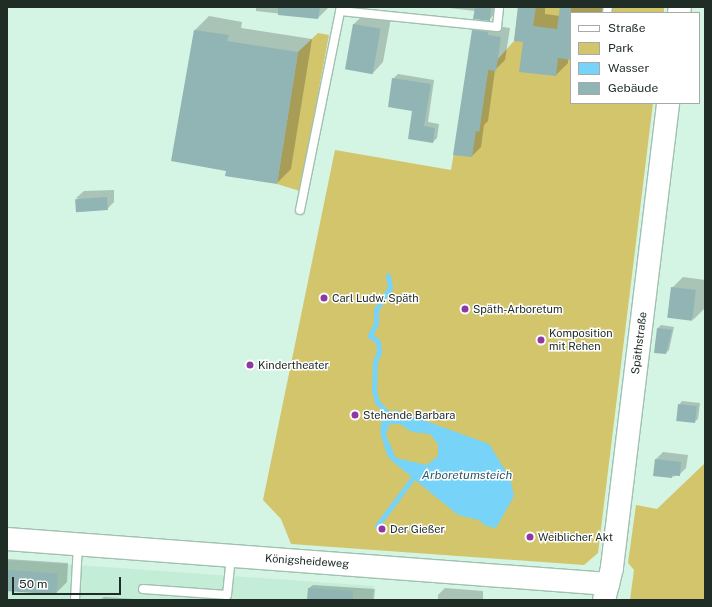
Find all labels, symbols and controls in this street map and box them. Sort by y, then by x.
legend [570,12,700,104]
text: Straße [608,21,645,35]
text: Park [608,41,634,55]
text: Wasser [608,61,649,75]
text: Gebäude [608,81,658,95]
place label: Carl Ludw. Späth [332,291,419,305]
marker: Carl Ludw. Späth [319,293,329,303]
place label: Späth-Arboretum [473,302,562,316]
marker: Späth-Arboretum [460,304,470,314]
street label: Späthstraße [629,311,649,375]
place label: Komposition mit Rehen [549,327,613,353]
marker: Komposition mit Rehen [536,335,546,345]
place label: Kindertheater [258,358,329,372]
marker: Kindertheater [245,360,255,370]
place label: Stehende Barbara [363,408,455,422]
marker: Stehende Barbara [350,410,360,420]
water label: Arboretumsteich [422,469,512,483]
place label: Der Gießer [390,522,445,536]
marker: Der Gießer [377,524,387,534]
place label: Weiblicher Akt [538,530,613,544]
marker: Weiblicher Akt [525,532,535,542]
street label: Königsheideweg [265,551,349,571]
scale bar [14,569,123,595]
text: 50 m [19,577,47,591]

